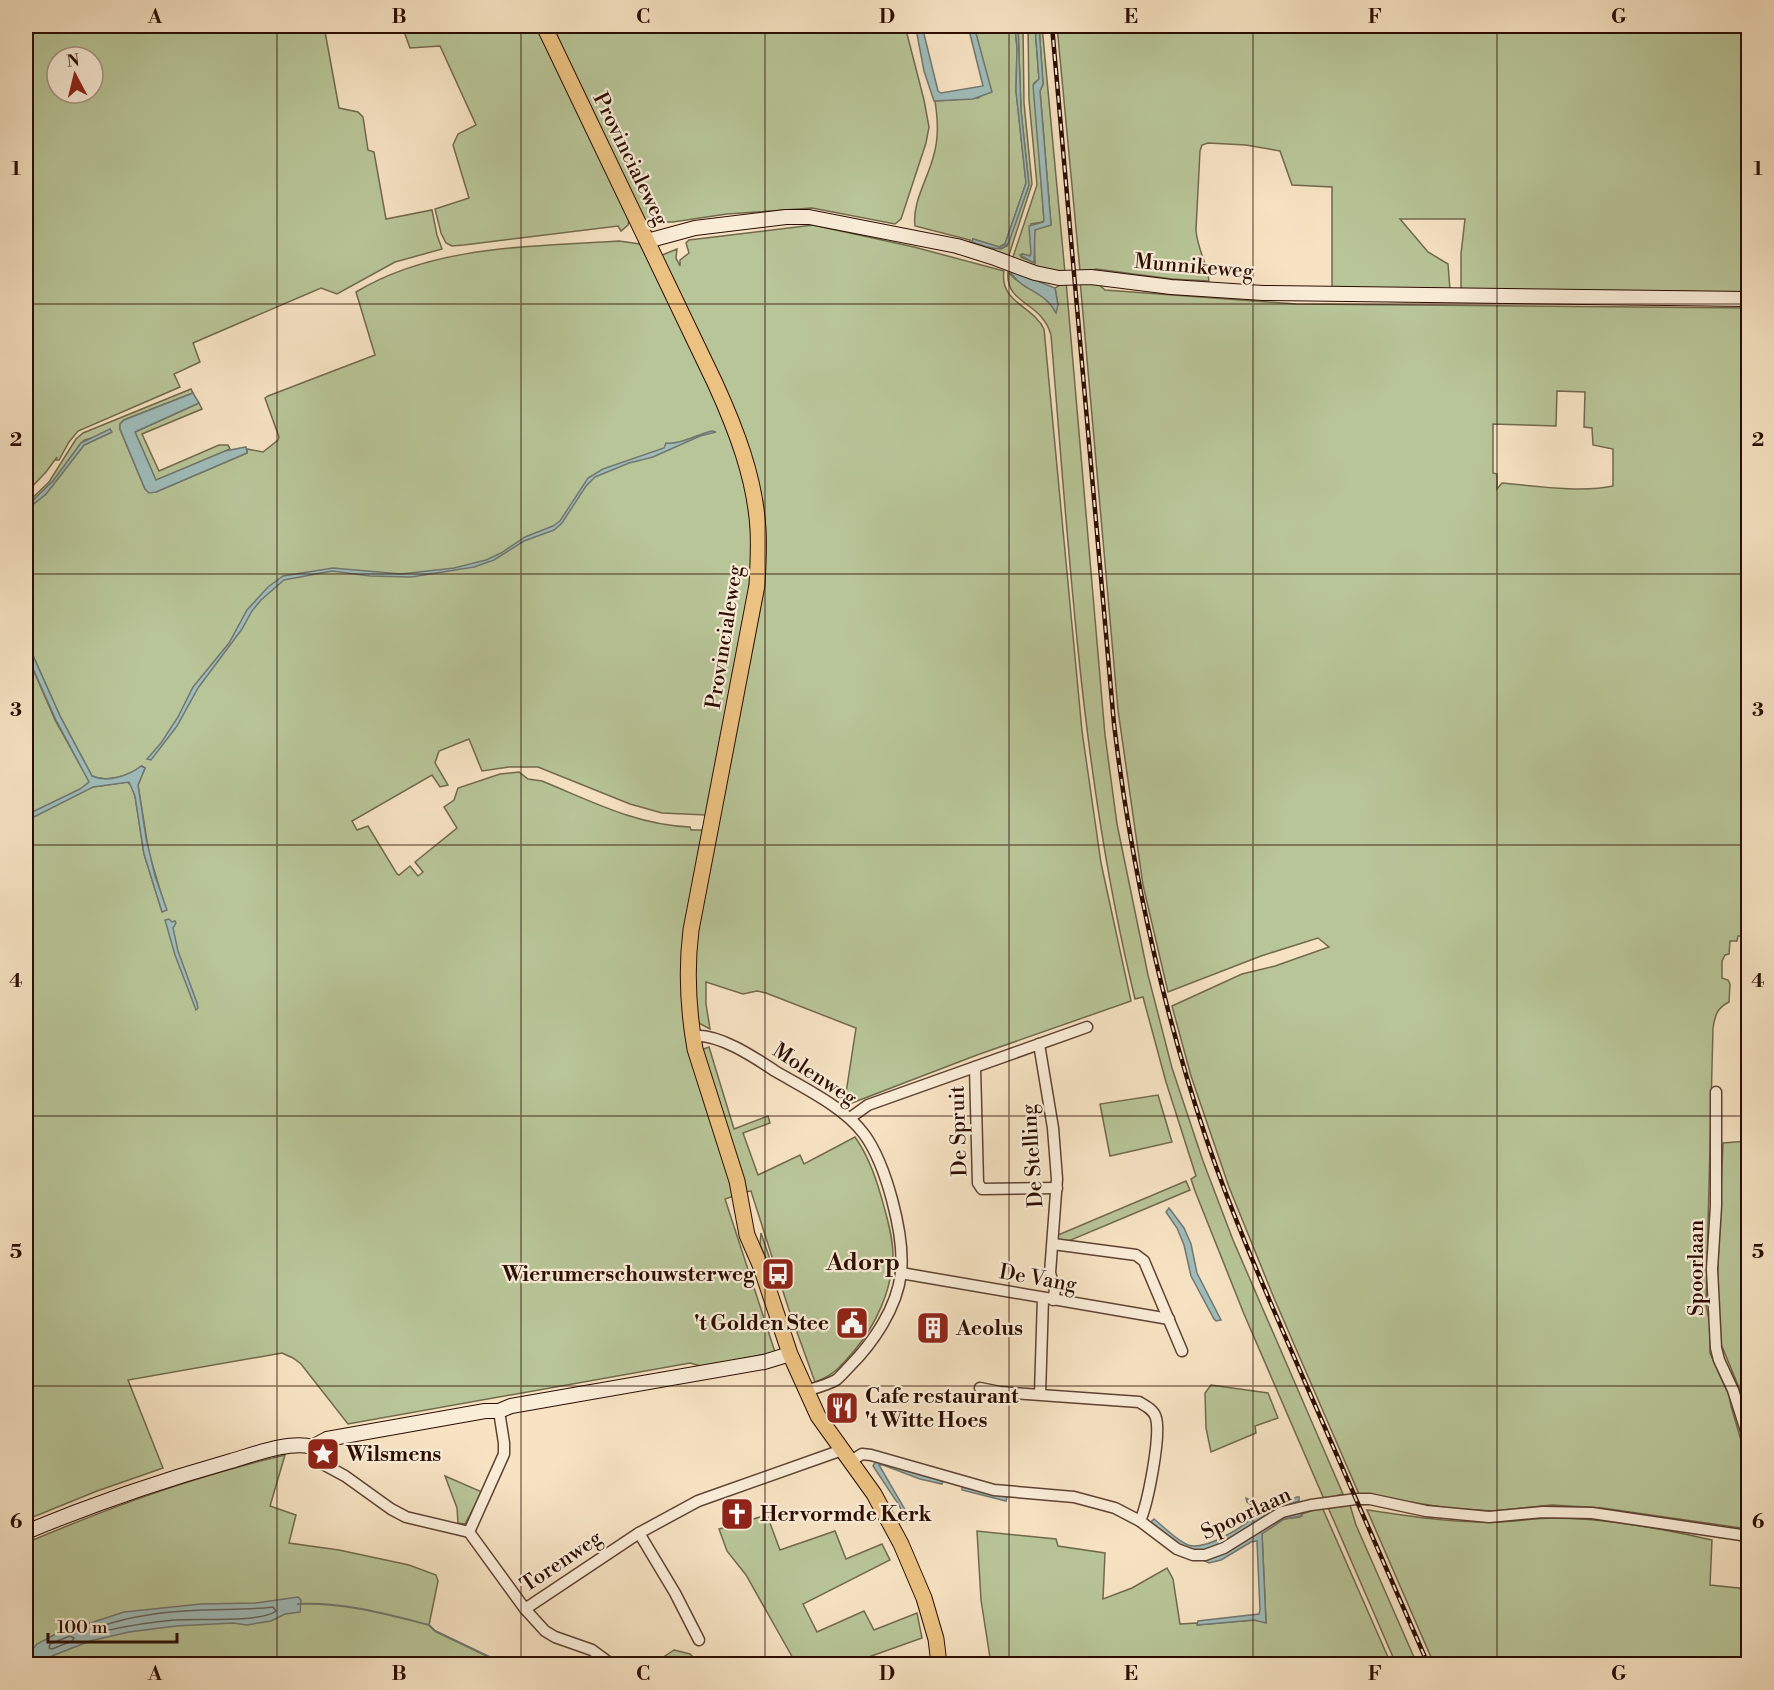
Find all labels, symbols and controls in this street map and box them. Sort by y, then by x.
text: A [147,5,163,30]
text: B [391,5,407,30]
text: C [636,5,650,30]
text: D [879,5,895,30]
text: E [1124,5,1138,30]
text: F [1368,5,1382,30]
text: G [1611,5,1627,30]
north arrow [45,45,105,105]
text: N [66,50,81,72]
street label: Provincialeweg [587,88,674,231]
text: 1 [11,157,21,182]
text: 1 [1753,157,1763,182]
street label: Munnikeweg [1133,249,1255,285]
text: 2 [10,428,22,453]
text: 2 [1752,428,1764,453]
street label: Provincialeweg [701,563,749,711]
text: 3 [10,698,22,723]
text: 3 [1752,698,1764,723]
text: 4 [9,969,23,994]
text: 4 [1751,969,1765,994]
street label: Molenweg [767,1038,862,1112]
street label: De Spruit [944,1084,974,1177]
street label: De Stelling [1016,1103,1050,1209]
street label: Spoorlaan [1684,1219,1710,1316]
text: 5 [10,1240,22,1265]
text: 5 [1752,1240,1764,1265]
district label: Adorp [825,1248,900,1278]
bus stop icon: Wierumerschouwsterweg [760,1256,796,1292]
street label: De Vang [997,1259,1079,1299]
place label: Wierumerschouwsterweg [501,1262,756,1288]
public building icon: 't Golden Stee [834,1305,870,1341]
building icon: Aeolus [915,1310,951,1346]
place label: 't Golden Stee [694,1311,829,1337]
place label: Aeolus [955,1316,1023,1342]
place label: Cafe restaurant 't Witte Hoes [865,1384,1019,1434]
restaurant icon: Cafe restaurant 't Witte Hoes [824,1390,860,1426]
place icon: Wilsmens [305,1436,341,1472]
place label: Wilsmens [345,1442,441,1468]
street label: Spoorlaan [1197,1482,1296,1546]
church icon: Hervormde Kerk [719,1496,755,1532]
place label: Hervormde Kerk [760,1502,933,1528]
text: 6 [10,1510,23,1535]
text: 6 [1752,1510,1765,1535]
street label: Torenweg [516,1525,607,1598]
scale bar [48,1606,177,1644]
text: 100 m [57,1616,108,1639]
text: A [147,1662,163,1687]
text: B [391,1662,407,1687]
text: C [636,1662,650,1687]
text: D [879,1662,895,1687]
text: E [1124,1662,1138,1687]
text: F [1368,1662,1382,1687]
text: G [1611,1662,1627,1687]

